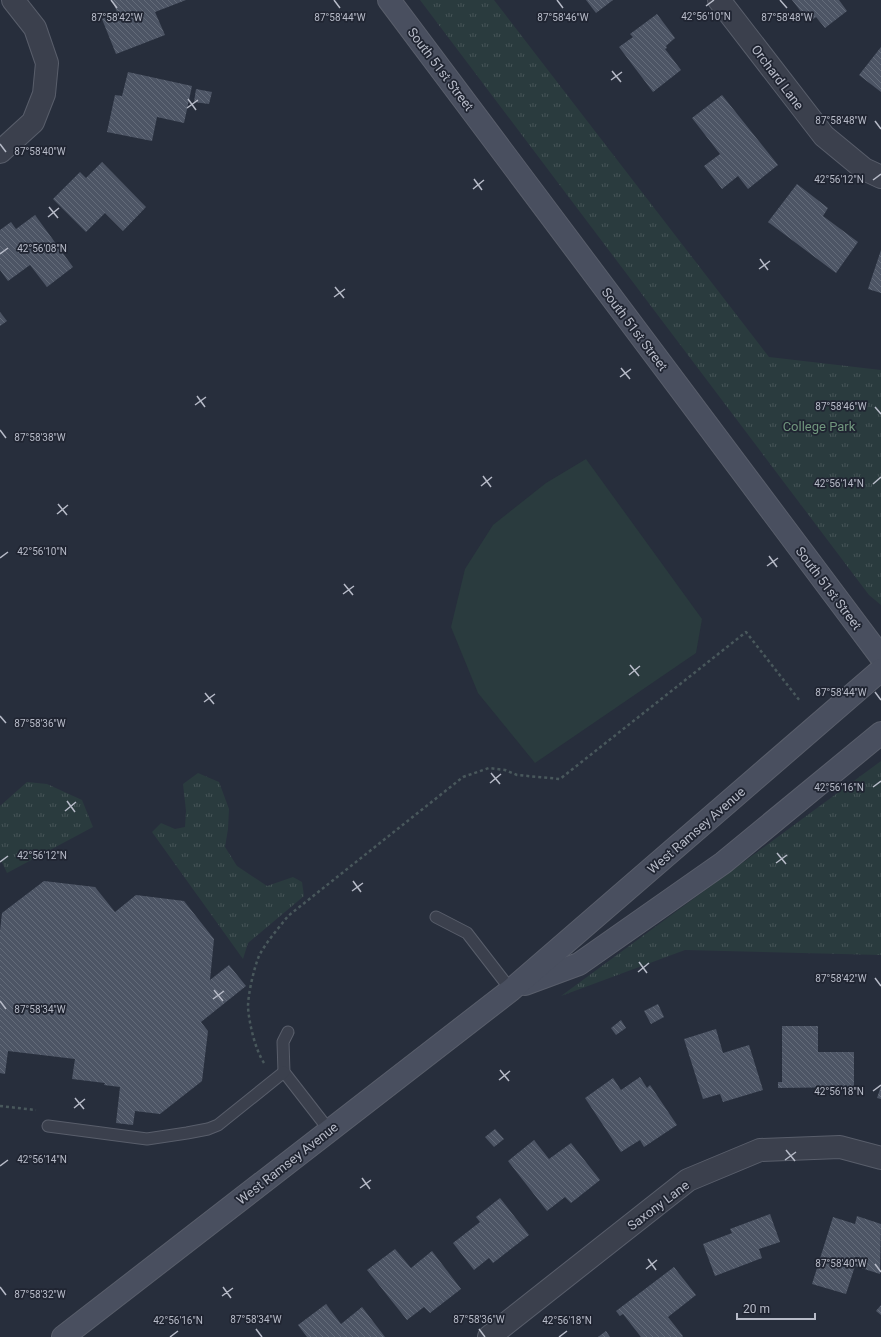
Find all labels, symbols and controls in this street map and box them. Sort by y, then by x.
text: 42°56'10"N [681,11,731,22]
text: 87°58'42"W [91,12,143,23]
text: 87°58'44"W [314,12,366,23]
text: 87°58'46"W [537,12,589,23]
text: 87°58'48"W [761,12,813,23]
street label: South 51st Street [405,25,477,114]
street label: Orchard Lane [748,42,807,113]
text: 87°58'48"W [815,115,867,126]
text: 87°58'40"W [14,146,66,157]
text: 42°56'12"N [814,174,864,185]
text: 42°56'08"N [17,243,67,254]
street label: South 51st Street [599,285,671,374]
text: 87°58'46"W [815,401,867,412]
park label: College Park [783,419,856,434]
text: 87°58'38"W [14,432,66,443]
text: 42°56'14"N [814,478,864,489]
street label: South 51st Street [793,544,865,633]
text: 42°56'10"N [17,546,67,557]
text: 87°58'44"W [815,687,867,698]
text: 87°58'36"W [14,718,66,729]
text: 42°56'16"N [814,782,864,793]
street label: West Ramsey Avenue [644,784,748,877]
text: 42°56'12"N [17,850,67,861]
text: 87°58'42"W [815,973,867,984]
text: 87°58'34"W [14,1004,66,1015]
text: 42°56'18"N [814,1086,864,1097]
street label: West Ramsey Avenue [234,1119,341,1208]
text: 42°56'14"N [17,1154,67,1165]
street label: Saxony Lane [625,1177,692,1233]
text: 87°58'40"W [815,1258,867,1269]
text: 87°58'32"W [14,1289,66,1300]
scale bar [737,1295,815,1321]
text: 20 m [743,1302,770,1316]
text: 87°58'34"W [230,1314,282,1325]
text: 87°58'36"W [453,1314,505,1325]
text: 42°56'16"N [153,1315,203,1326]
text: 42°56'18"N [542,1315,592,1326]

